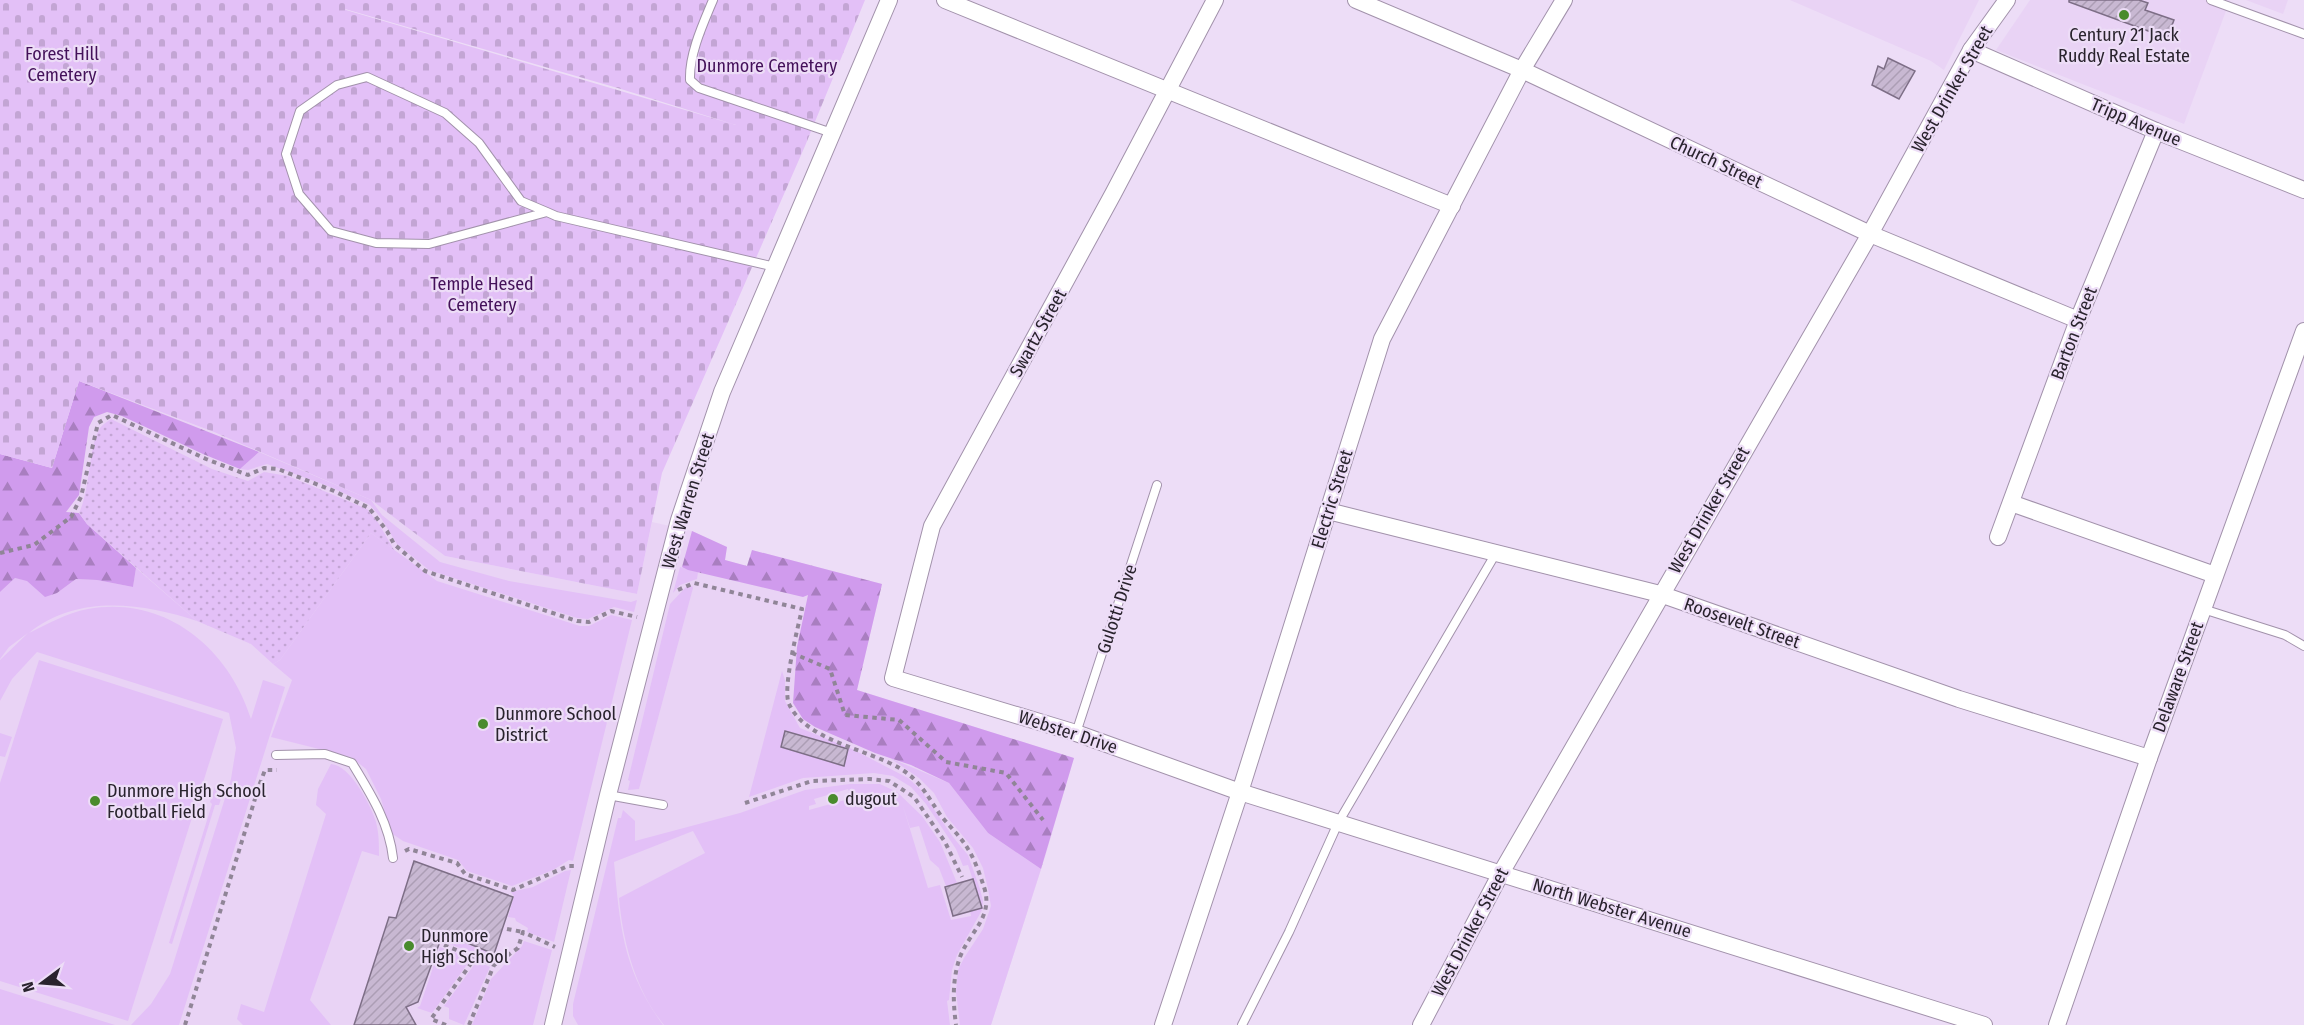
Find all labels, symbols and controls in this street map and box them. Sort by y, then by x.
marker: Century 21 Jack Ruddy Real Estate [2117,8,2131,22]
street label: West Drinker Street [1907,22,1997,156]
place label: Century 21 Jack Ruddy Real Estate [2058,24,2190,67]
park label: Forest Hill Cemetery [25,43,99,86]
park label: Dunmore Cemetery [697,55,837,77]
street label: Tripp Avenue [2087,93,2185,151]
street label: Church Street [1666,131,1766,193]
park label: Temple Hesed Cemetery [430,273,534,316]
street label: Barton Street [2046,283,2102,383]
street label: Swartz Street [1005,285,1071,381]
street label: West Warren Street [657,430,719,571]
street label: West Drinker Street [1664,443,1754,577]
street label: Electric Street [1306,447,1358,551]
street label: Gulotti Drive [1092,562,1142,656]
street label: Roosevelt Street [1681,593,1803,653]
street label: Delaware Street [2148,618,2208,735]
place label: Dunmore School District [495,703,617,746]
street label: Webster Drive [1016,706,1120,758]
marker: Dunmore School District [476,717,490,731]
place label: Dunmore High School Football Field [107,780,266,823]
place label: dugout [845,788,897,810]
marker: dugout [826,792,840,806]
marker: Dunmore High School Football Field [88,794,102,808]
street label: West Drinker Street [1427,864,1513,1000]
street label: North Webster Avenue [1530,873,1694,943]
place label: Dunmore High School [421,925,509,968]
marker: Dunmore High School [402,939,416,953]
north arrow [12,953,72,1013]
text: N [18,980,39,994]

